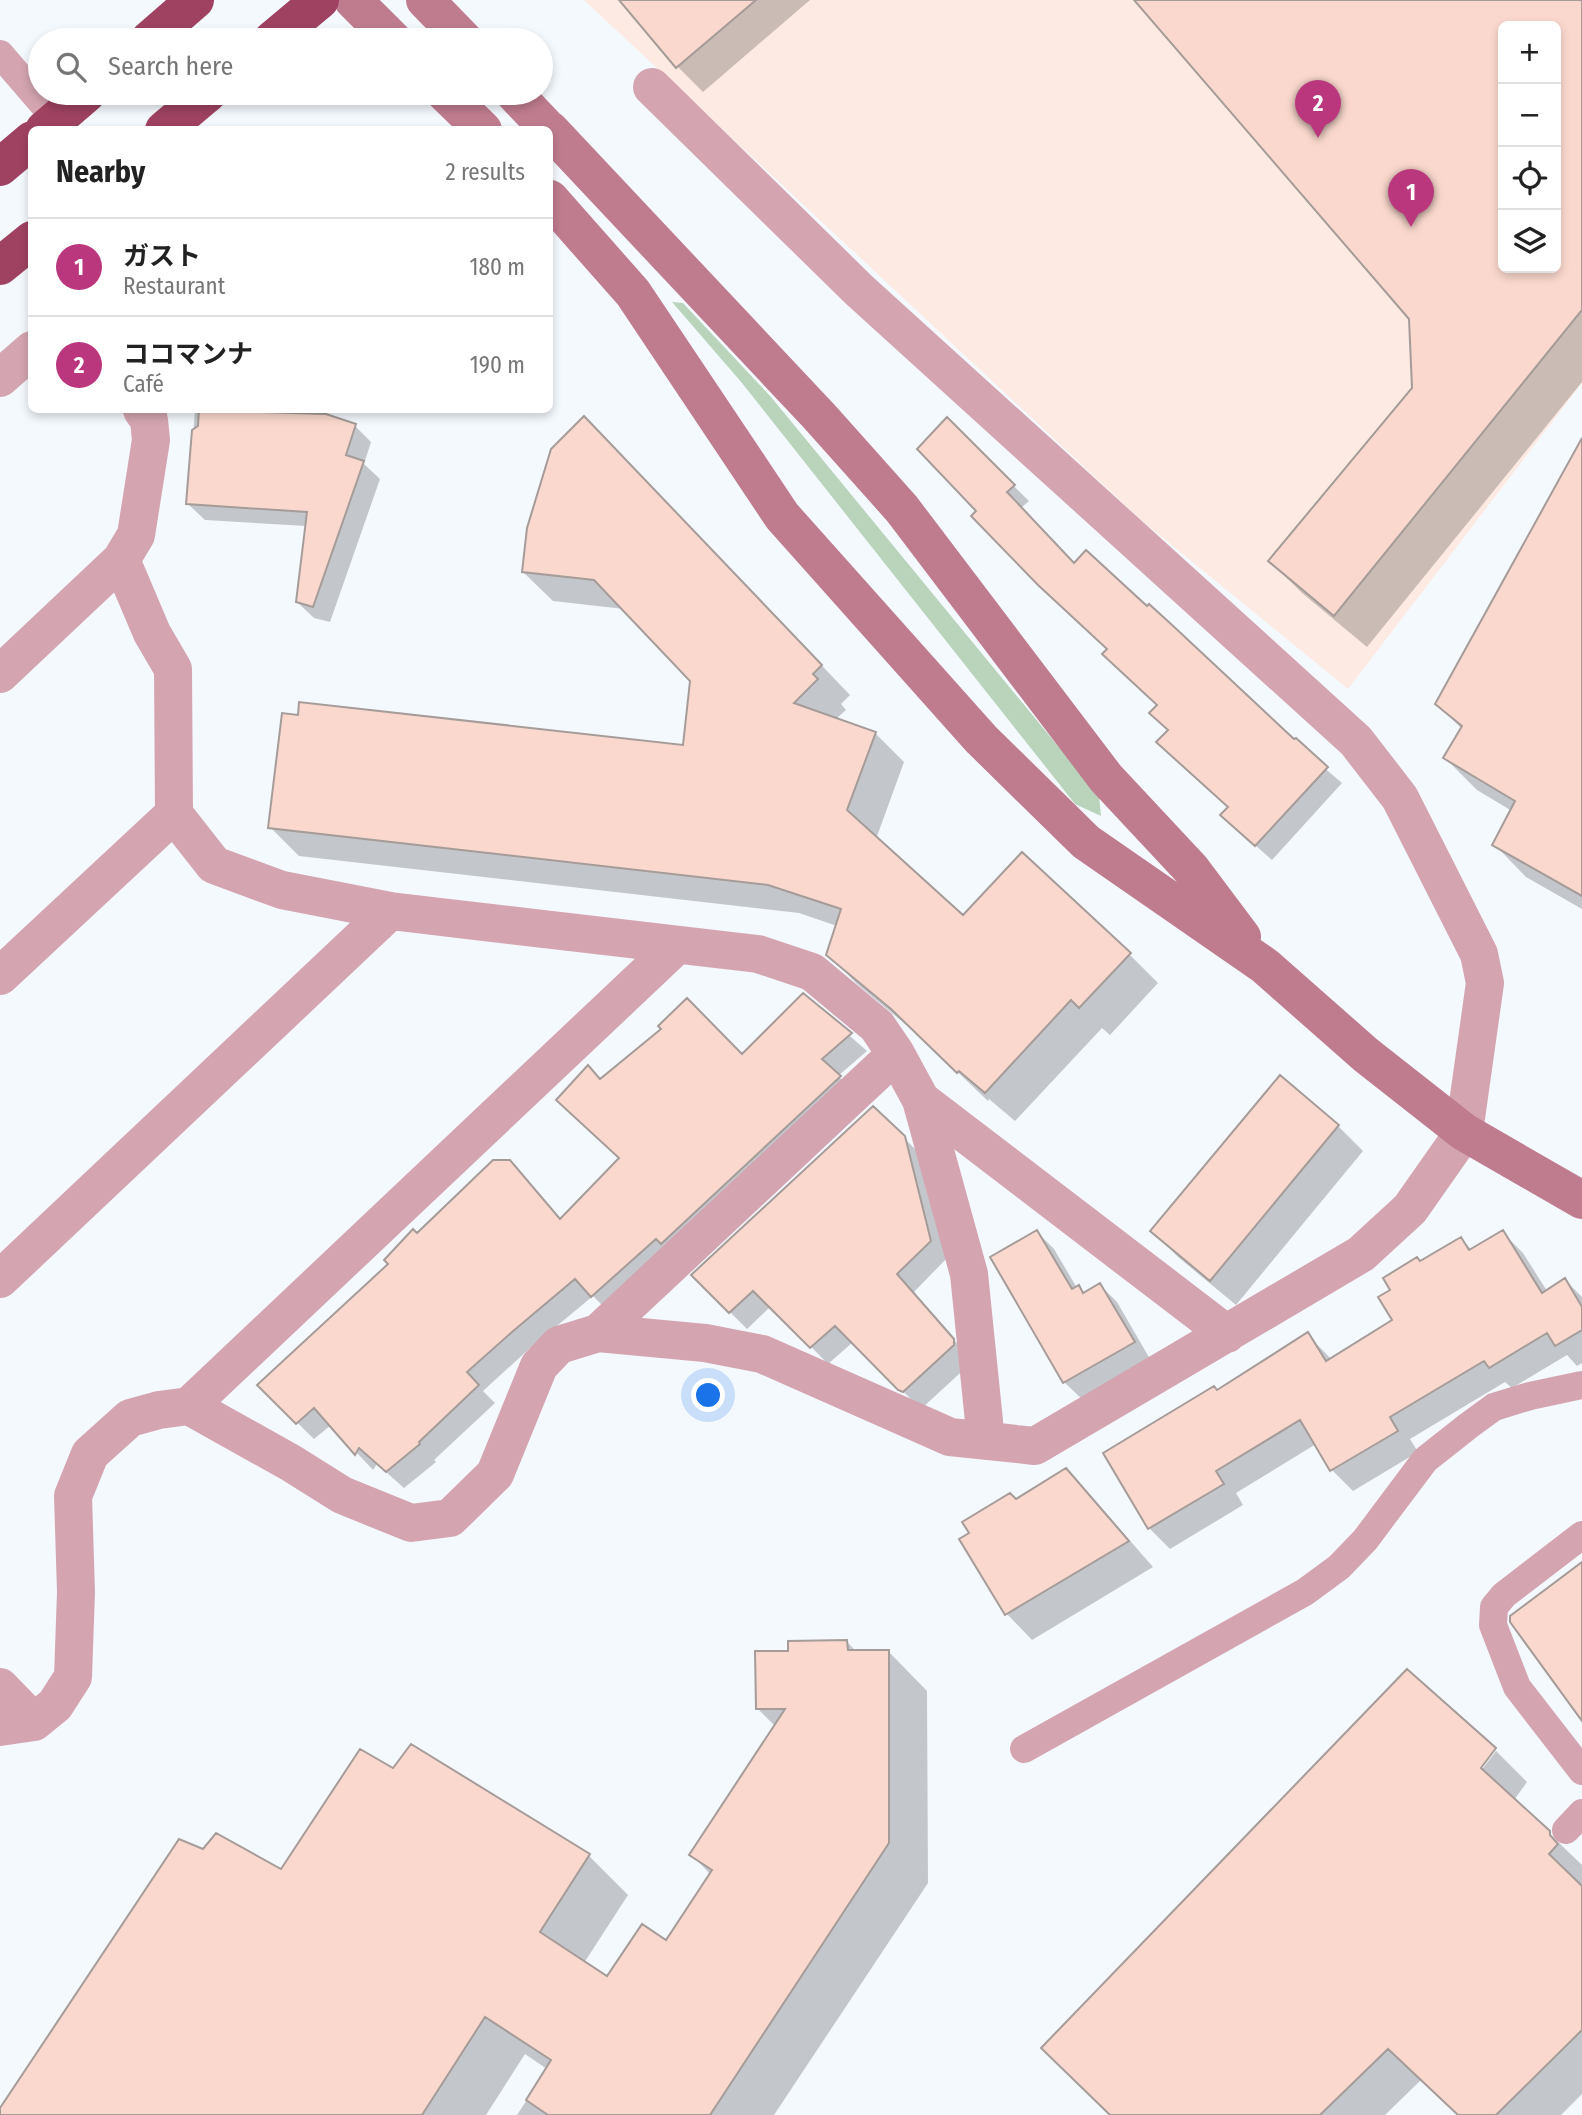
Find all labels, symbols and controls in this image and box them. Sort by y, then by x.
map controls [1498,21,1561,273]
button: + [1498,21,1561,84]
search box [28,28,553,105]
icon: search [52,48,90,86]
text: Search here [108,51,233,82]
pin: 2 [1295,80,1341,138]
button: − [1498,84,1561,147]
button: locate [1498,147,1561,210]
text: Nearby [56,154,145,190]
text: 2 results [445,158,525,186]
pin: 1 [1388,169,1434,227]
button: layers [1498,210,1561,273]
text: ガスト [123,241,201,272]
text: 1 [74,253,84,281]
text: 180 m [469,253,525,281]
text: Restaurant [123,272,225,300]
text: ココマンナ [123,339,253,370]
text: 2 [74,351,84,379]
text: 190 m [470,351,525,379]
text: Café [123,370,164,398]
your location [691,1378,725,1412]

